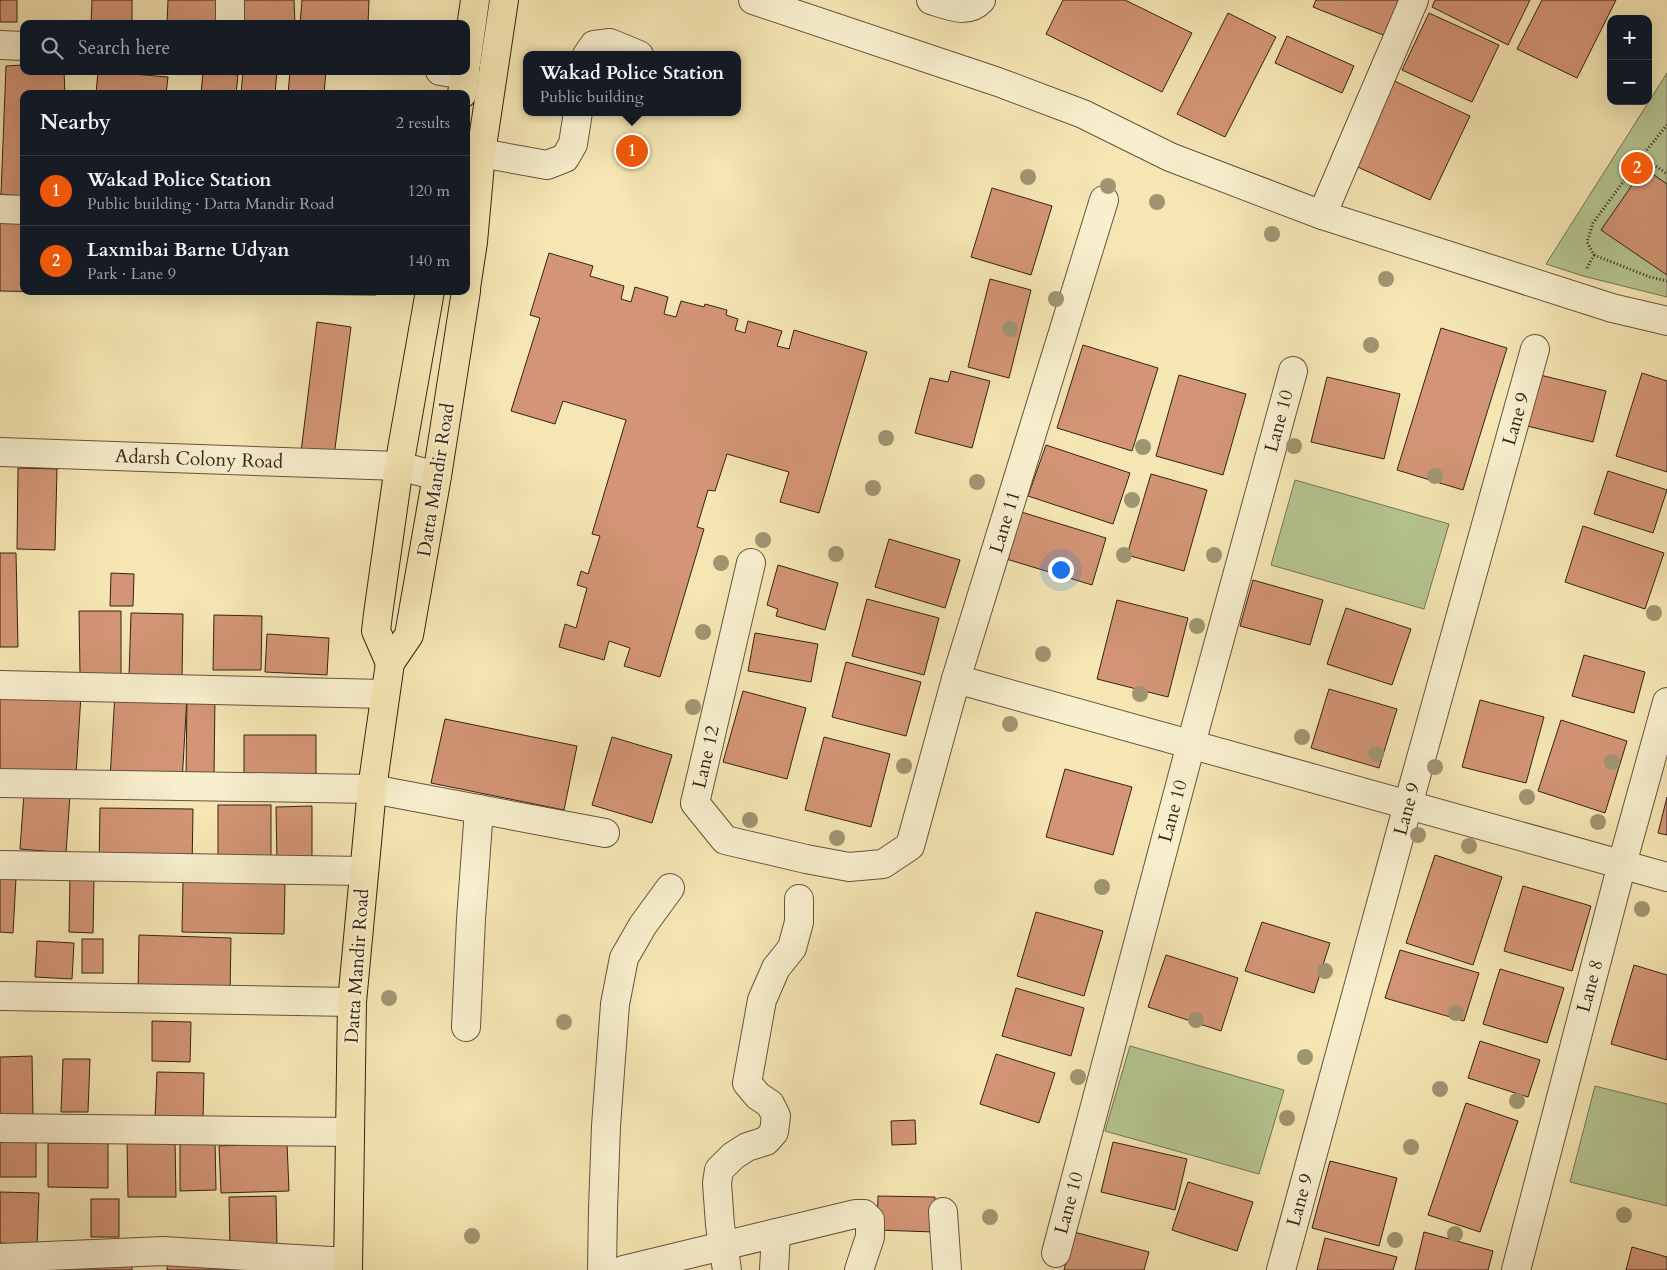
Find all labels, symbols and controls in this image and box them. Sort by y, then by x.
map controls [1607,15,1652,105]
button: + [1607,15,1652,60]
search box [20,20,470,75]
icon: search [38,34,66,62]
text: Search here [78,35,170,61]
popup [523,51,741,116]
text: Wakad Police Station [540,60,724,86]
button: − [1607,60,1652,105]
text: Public building [540,86,644,108]
text: Nearby [40,108,111,137]
text: 2 results [396,112,450,134]
pin: 1 [616,132,648,170]
pin: 2 [1621,149,1653,187]
text: Wakad Police Station [87,167,271,193]
text: 1 [52,180,60,202]
text: 120 m [408,180,450,202]
text: Public building · Datta Mandir Road [87,193,334,215]
text: Laxmibai Barne Udyan [87,237,290,263]
text: 2 [52,250,60,272]
text: 140 m [408,250,450,272]
text: Park · Lane 9 [87,263,176,285]
street label: Lane 10 [1258,387,1300,455]
street label: Lane 9 [1496,389,1536,449]
street label: Datta Mandir Road [411,401,461,559]
street label: Adarsh Colony Road [114,443,284,475]
street label: Lane 11 [983,488,1027,556]
your location [1048,557,1074,583]
street label: Lane 12 [686,723,726,791]
street label: Lane 10 [1152,777,1194,845]
street label: Lane 9 [1387,779,1427,838]
street label: Datta Mandir Road [339,888,375,1044]
street label: Lane 8 [1570,957,1610,1015]
street label: Lane 10 [1048,1169,1090,1237]
street label: Lane 9 [1280,1170,1320,1229]

